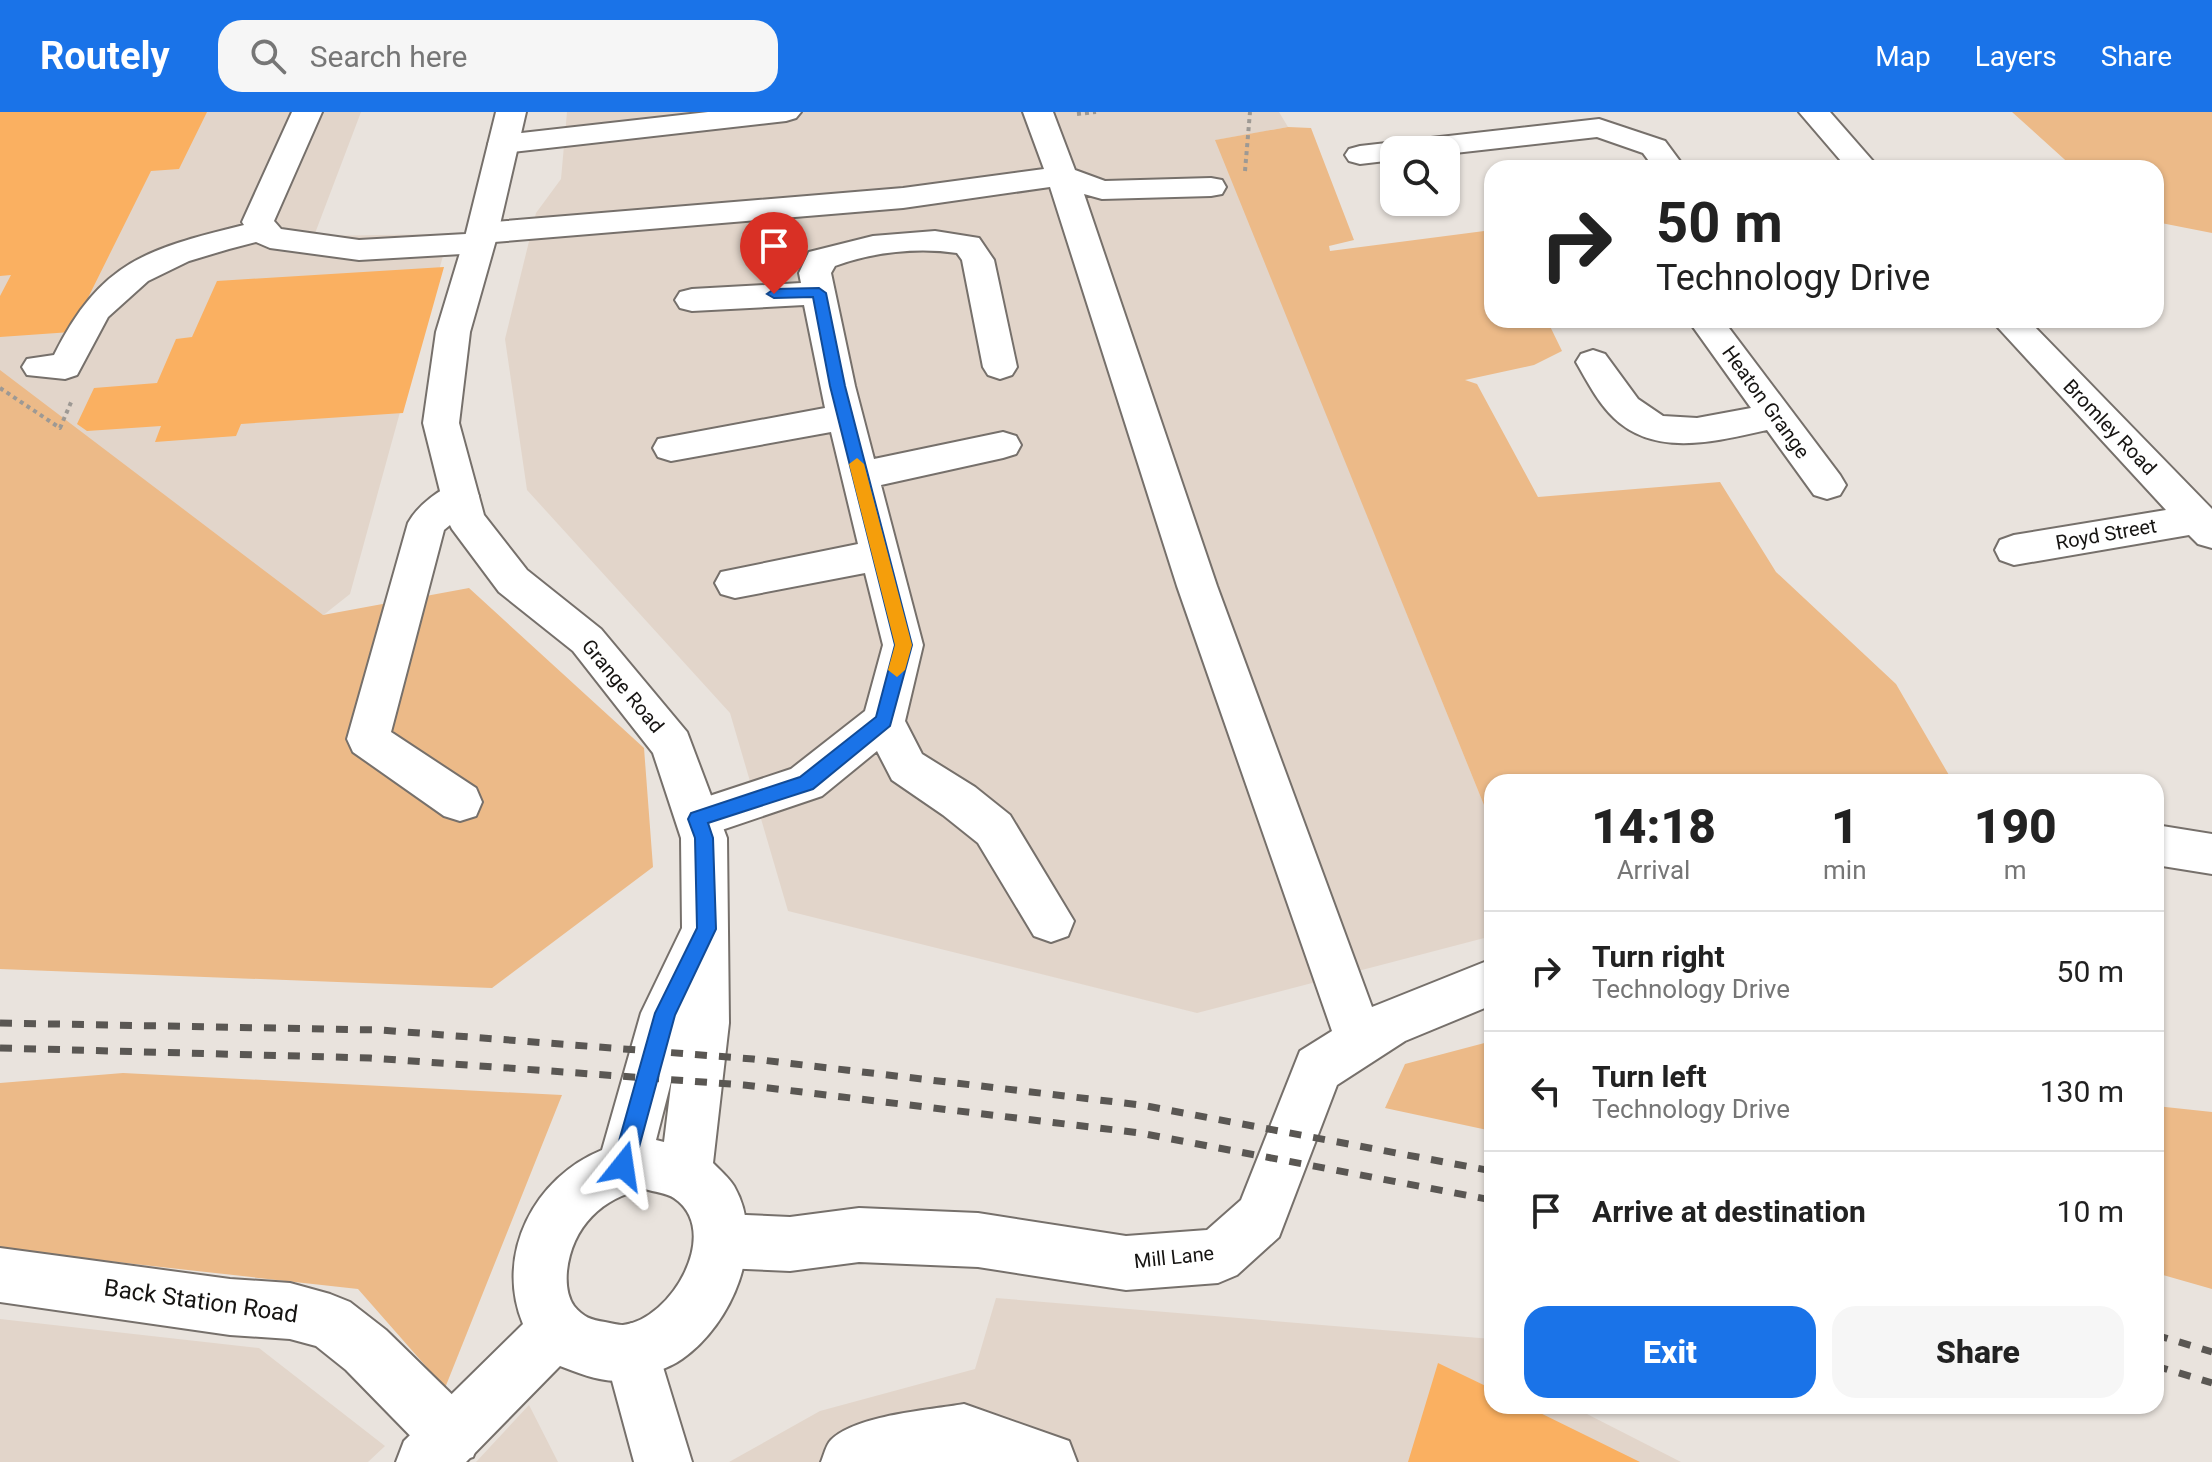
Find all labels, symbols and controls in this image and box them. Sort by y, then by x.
search box [218,20,778,92]
text: Routely [40,34,170,78]
icon: search [246,34,290,78]
text: Search here [310,39,467,74]
text: Map [1875,40,1931,73]
text: Layers [1975,40,2057,73]
text: Share [2101,40,2172,73]
map controls [1380,136,1460,216]
button: search [1380,136,1460,216]
text: 50 m [1656,190,1783,256]
icon: right [1524,192,1628,296]
pin [740,212,808,294]
icon: arrive [752,224,796,268]
text: Technology Drive [1656,257,1930,299]
street label: Heaton Grange [1717,341,1815,463]
street label: Bromley Road [2058,374,2162,480]
street label: Royd Street [2054,513,2158,555]
street label: Grange Road [577,634,669,738]
text: 14:18 [1591,798,1716,855]
text: 1 [1831,798,1859,855]
text: 190 [1974,798,2057,855]
text: Arrival [1617,855,1690,885]
text: min [1823,855,1867,885]
text: m [2004,855,2027,885]
text: Turn right [1592,939,1725,974]
icon: right [1524,949,1568,993]
text: 50 m [2057,954,2124,989]
text: Technology Drive [1592,974,1790,1004]
text: Turn left [1592,1059,1707,1094]
icon: left [1524,1069,1568,1113]
text: 130 m [2040,1074,2124,1109]
text: Technology Drive [1592,1094,1790,1124]
position arrow [581,1124,665,1208]
icon: arrive [1524,1189,1568,1233]
text: Arrive at destination [1592,1194,1866,1229]
text: 10 m [2057,1194,2124,1229]
street label: Mill Lane [1133,1241,1215,1273]
street label: Back Station Road [102,1274,300,1328]
button: Exit [1524,1306,1816,1398]
button: Share [1832,1306,2124,1398]

